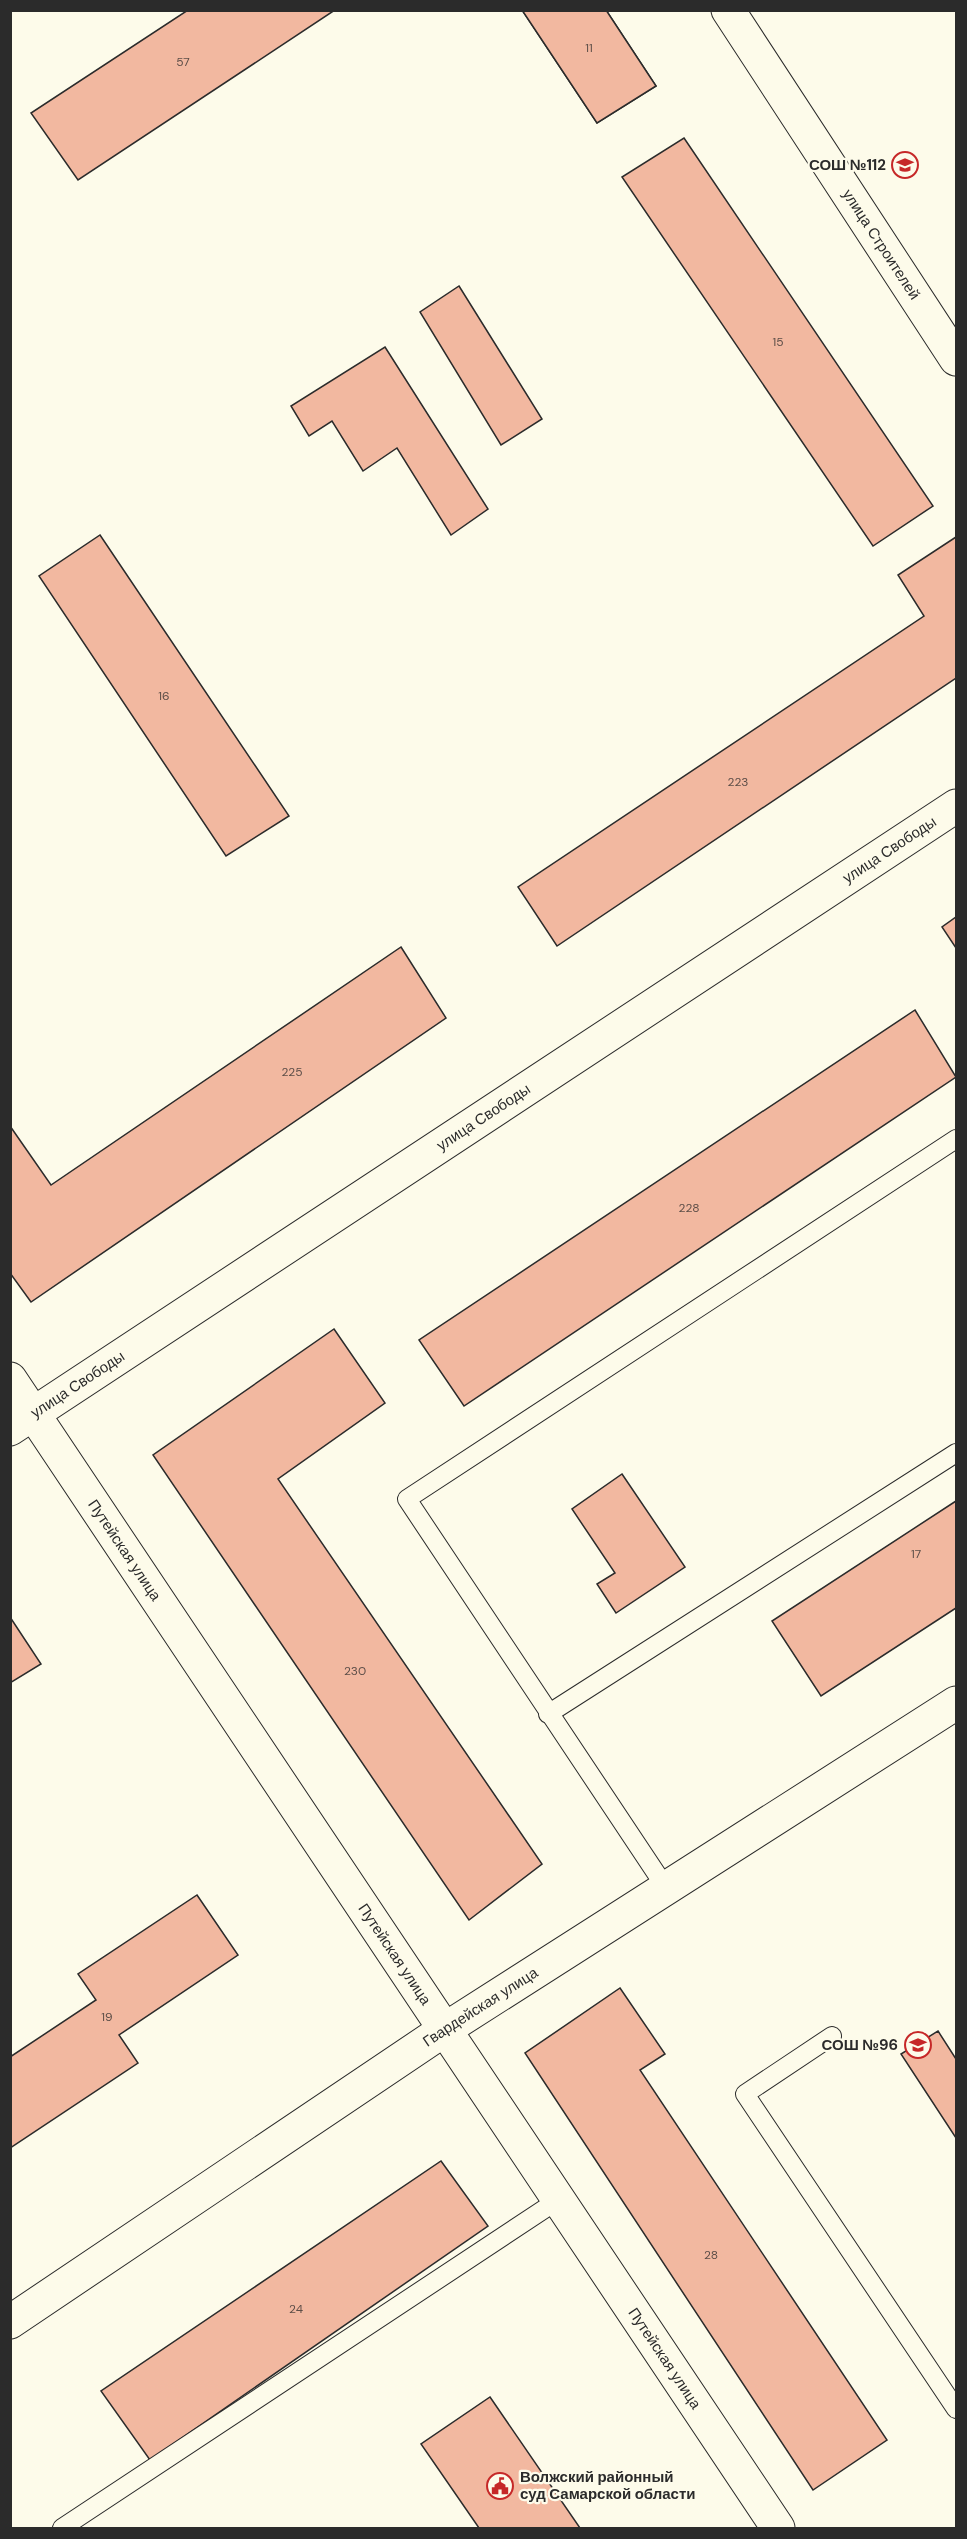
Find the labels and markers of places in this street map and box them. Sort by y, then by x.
school or university icon: СОШ №112 [890,150,920,180]
place label: СОШ №112 [809,155,886,175]
school or university icon: СОШ №96 [903,2030,933,2060]
place label: СОШ №96 [822,2035,898,2055]
place label: Волжский районный суд Самарской области [520,2467,696,2504]
public building icon: Волжский районный суд Самарской области [485,2471,515,2501]

